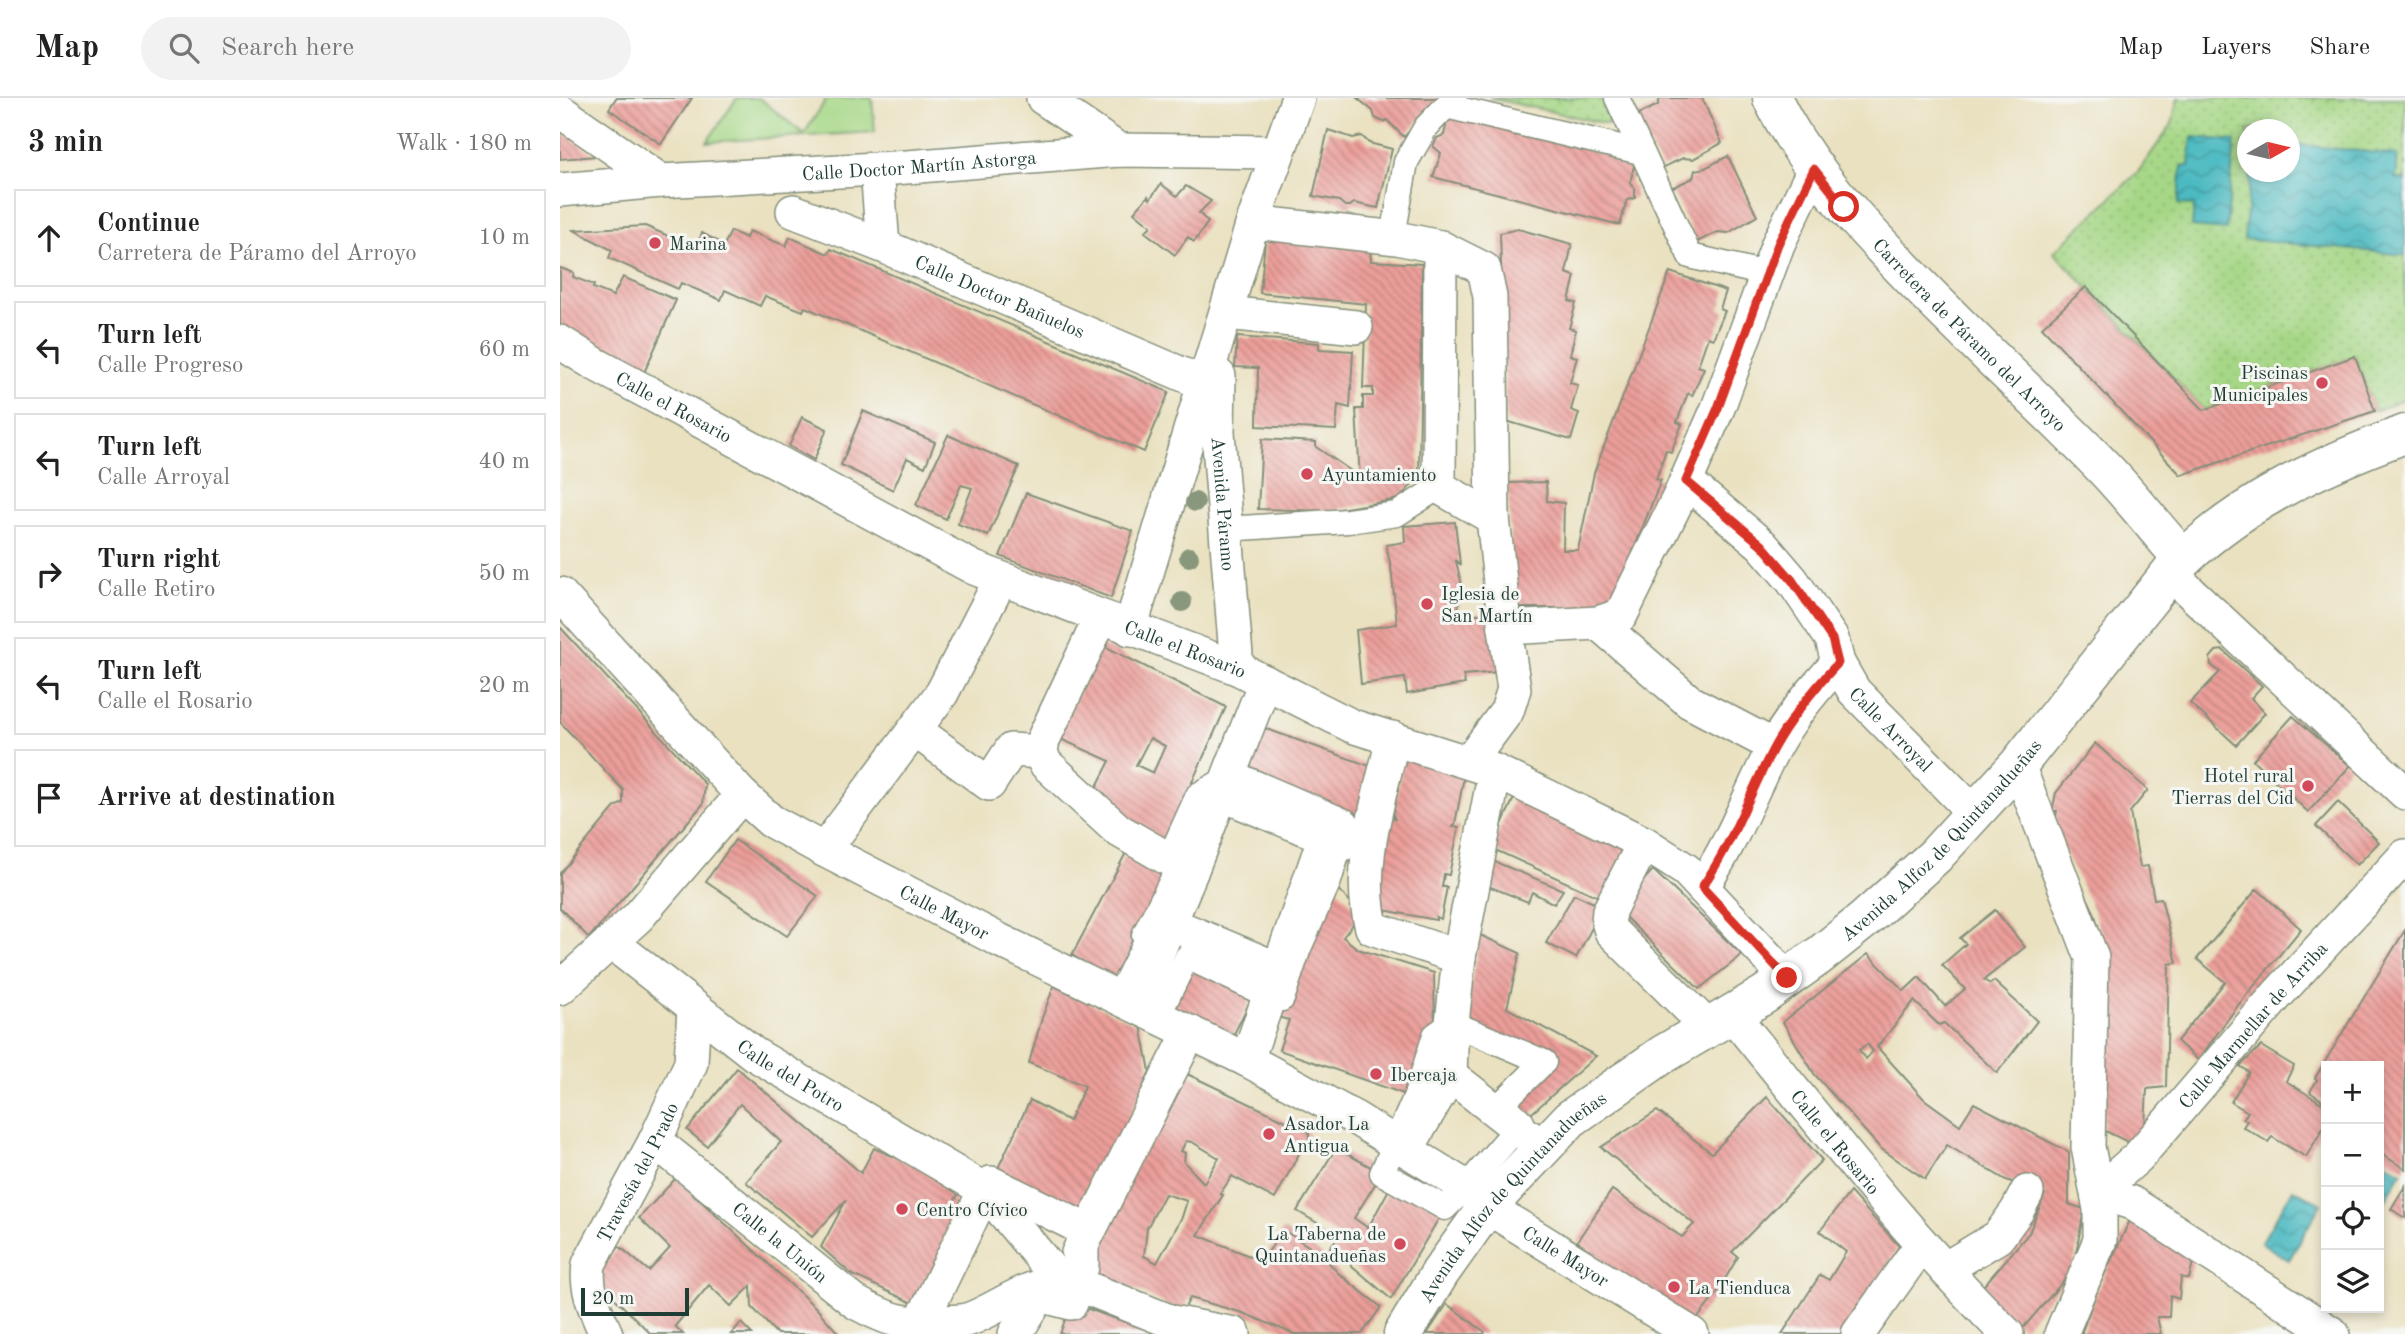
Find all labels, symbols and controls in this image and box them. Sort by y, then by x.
search box [141,17,631,80]
icon: search [165,29,203,67]
text: Map [35,32,99,65]
text: Search here [221,35,354,61]
text: Map [2119,36,2163,60]
text: Layers [2201,36,2271,60]
text: Share [2309,36,2370,60]
north arrow [2237,119,2300,182]
text: 3 min [28,128,103,158]
text: Walk · 180 m [396,132,532,155]
street label: Calle Doctor Martín Astorga [801,150,1038,185]
route start [1828,191,1859,222]
text: Continue [97,211,200,237]
icon: ahead [30,219,68,257]
text: 10 m [479,226,530,249]
marker: Marina [647,235,663,251]
place label: Marina [669,236,727,255]
street label: Carretera de Páramo del Arroyo [1868,236,2069,436]
text: Carretera de Páramo del Arroyo [97,242,417,265]
street label: Calle Doctor Bañuelos [911,254,1087,343]
text: Turn left [97,323,202,349]
icon: left [30,331,68,369]
text: 60 m [479,338,530,361]
text: Calle Progreso [97,354,244,377]
place label: Piscinas Municipales [2212,365,2308,406]
street label: Calle el Rosario [612,370,734,448]
marker: Piscinas Municipales [2314,375,2330,391]
text: Turn left [97,435,202,461]
street label: Avenida Páramo [1206,436,1236,572]
icon: left [30,443,68,481]
text: 40 m [479,450,530,473]
text: Calle Arroyal [97,466,230,489]
marker: Ayuntamiento [1299,466,1315,482]
place label: Ayuntamiento [1321,467,1436,486]
text: Turn right [97,547,220,573]
icon: right [30,555,68,593]
text: 50 m [479,562,530,585]
text: Calle Retiro [97,578,215,601]
place label: Iglesia de San Martín [1441,586,1533,627]
marker: Iglesia de San Martín [1419,596,1435,612]
street label: Calle el Rosario [1121,619,1248,683]
text: Turn left [97,659,202,685]
icon: left [30,667,68,705]
text: 20 m [479,674,530,697]
street label: Calle Arroyal [1844,685,1935,777]
text: Calle el Rosario [97,690,253,713]
street label: Avenida Alfoz de Quintanadueñas [1839,737,2046,946]
place label: Hotel rural Tierras del Cid [2171,768,2294,809]
marker: Hotel rural Tierras del Cid [2300,778,2316,794]
icon: arrive [30,779,68,817]
text: Arrive at destination [97,785,336,811]
street label: Calle Mayor [895,883,991,945]
street label: Calle Marmellar de Arriba [2177,939,2333,1114]
route end [1771,962,1802,993]
street label: Calle del Potro [732,1037,846,1116]
map controls [2321,1061,2384,1313]
button: + [2321,1061,2384,1124]
marker: Ibercaja [1368,1066,1384,1082]
place label: Ibercaja [1390,1067,1457,1086]
street label: Calle el Rosario [1786,1088,1882,1199]
street label: Avenida Alfoz de Quintanadueñas [1417,1090,1611,1307]
street label: Travesía del Prado [595,1100,683,1246]
place label: Asador La Antigua [1283,1116,1370,1157]
button: − [2321,1124,2384,1187]
marker: Asador La Antigua [1261,1126,1277,1142]
button: locate [2321,1187,2384,1250]
street label: Calle la Unión [728,1200,830,1288]
marker: Centro Cívico [894,1201,910,1217]
place label: Centro Cívico [916,1202,1028,1221]
street label: Calle Mayor [1518,1224,1611,1292]
place label: La Taberna de Quintanadueñas [1255,1226,1386,1267]
marker: La Taberna de Quintanadueñas [1392,1236,1408,1252]
button: layers [2321,1250,2384,1313]
marker: La Tienduca [1666,1279,1682,1295]
place label: La Tienduca [1688,1280,1791,1299]
scale bar [581,1285,690,1317]
text: 20 m [592,1290,634,1309]

